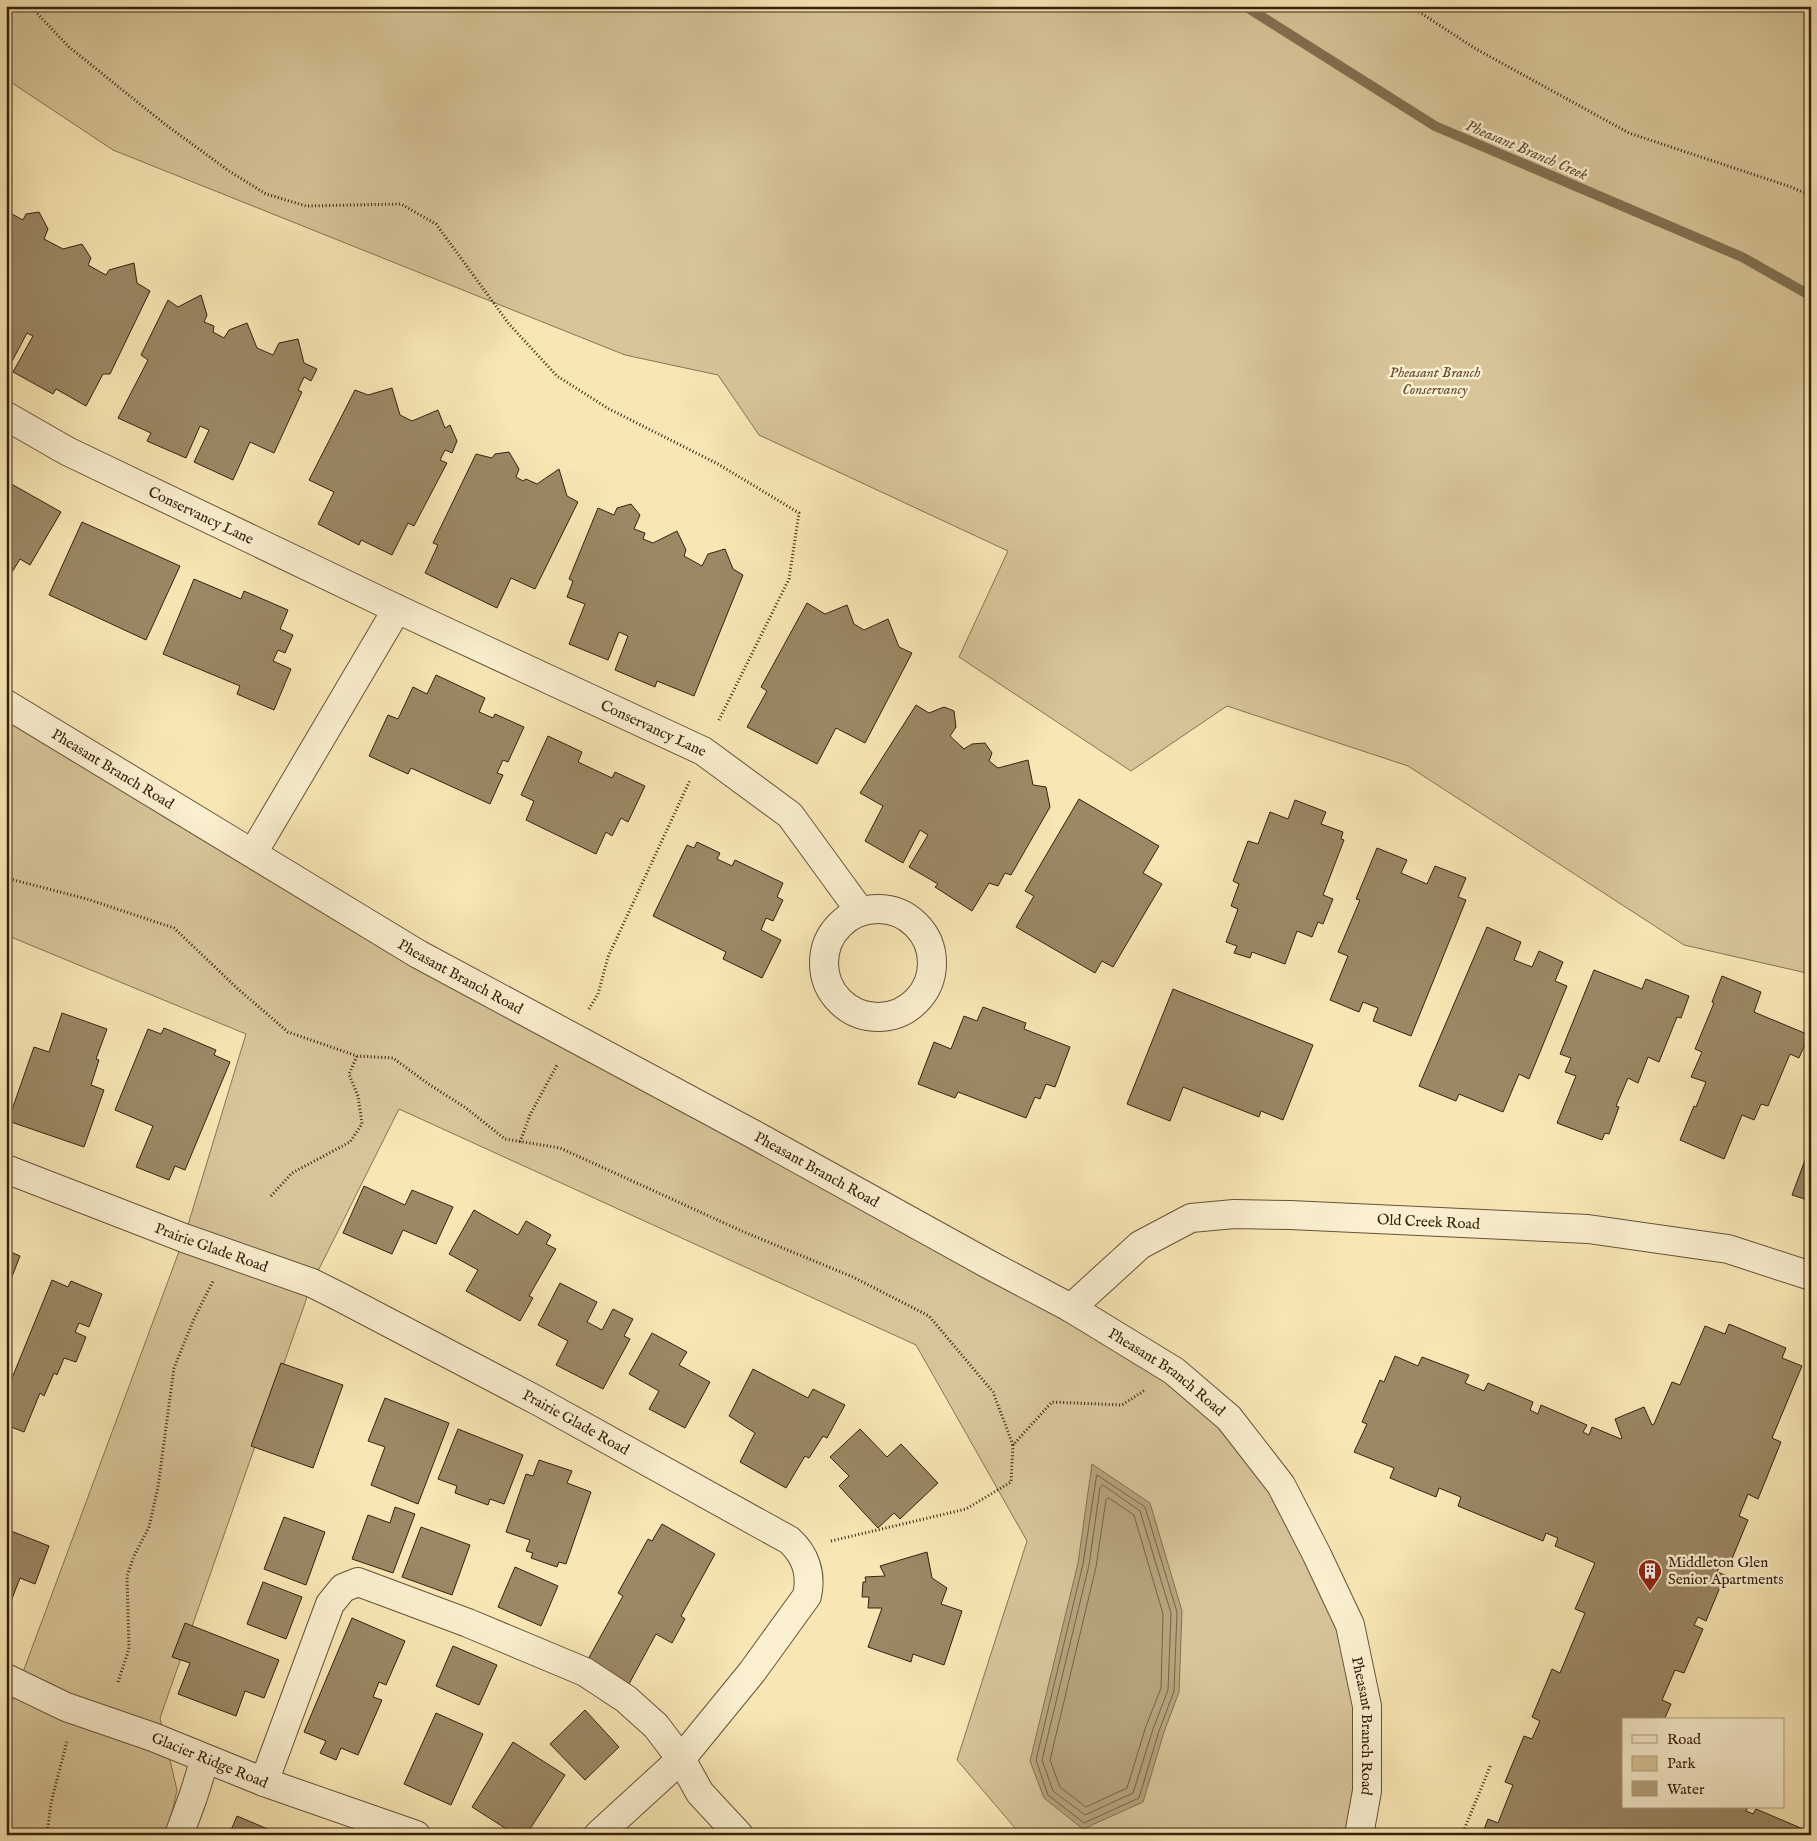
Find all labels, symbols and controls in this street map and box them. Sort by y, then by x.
water label: Pheasant Branch Creek [1462,116,1591,186]
park label: Pheasant Branch Conservancy [1389,363,1481,399]
street label: Conservancy Lane [145,482,257,549]
street label: Conservancy Lane [597,696,709,761]
street label: Pheasant Branch Road [48,725,178,814]
street label: Pheasant Branch Road [394,935,527,1019]
street label: Pheasant Branch Road [751,1128,883,1212]
street label: Old Creek Road [1377,1210,1481,1234]
street label: Prairie Glade Road [152,1219,271,1277]
street label: Pheasant Branch Road [1105,1324,1230,1421]
street label: Prairie Glade Road [519,1386,633,1460]
place label: Middleton Glen Senior Apartments [1668,1553,1784,1589]
building icon: Middleton Glen Senior Apartments [1637,1558,1663,1592]
street label: Pheasant Branch Road [1347,1655,1377,1798]
legend [1622,1718,1784,1808]
street label: Glacier Ridge Road [149,1728,272,1793]
text: Road [1667,1730,1702,1749]
text: Park [1667,1754,1697,1773]
text: Water [1667,1780,1705,1799]

